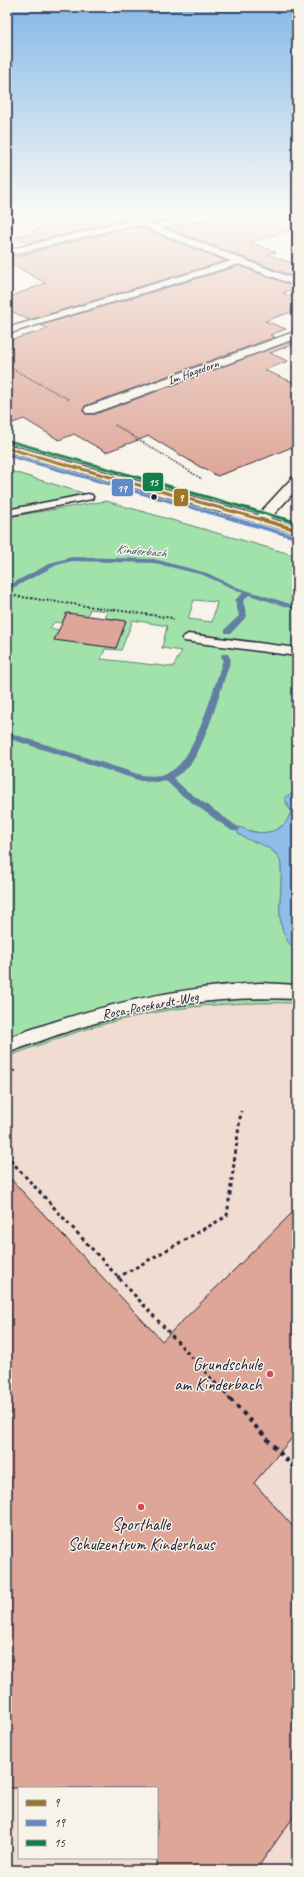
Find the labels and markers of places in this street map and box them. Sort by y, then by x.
unlabelled marker [149,492,159,502]
place label: Grundschule am Kinderbach [174,1354,263,1395]
marker: Grundschule am Kinderbach [265,1369,275,1379]
marker: Sporthalle Schulzentrum Kinderhaus [136,1502,146,1512]
place label: Sporthalle Schulzentrum Kinderhaus [68,1514,216,1555]

